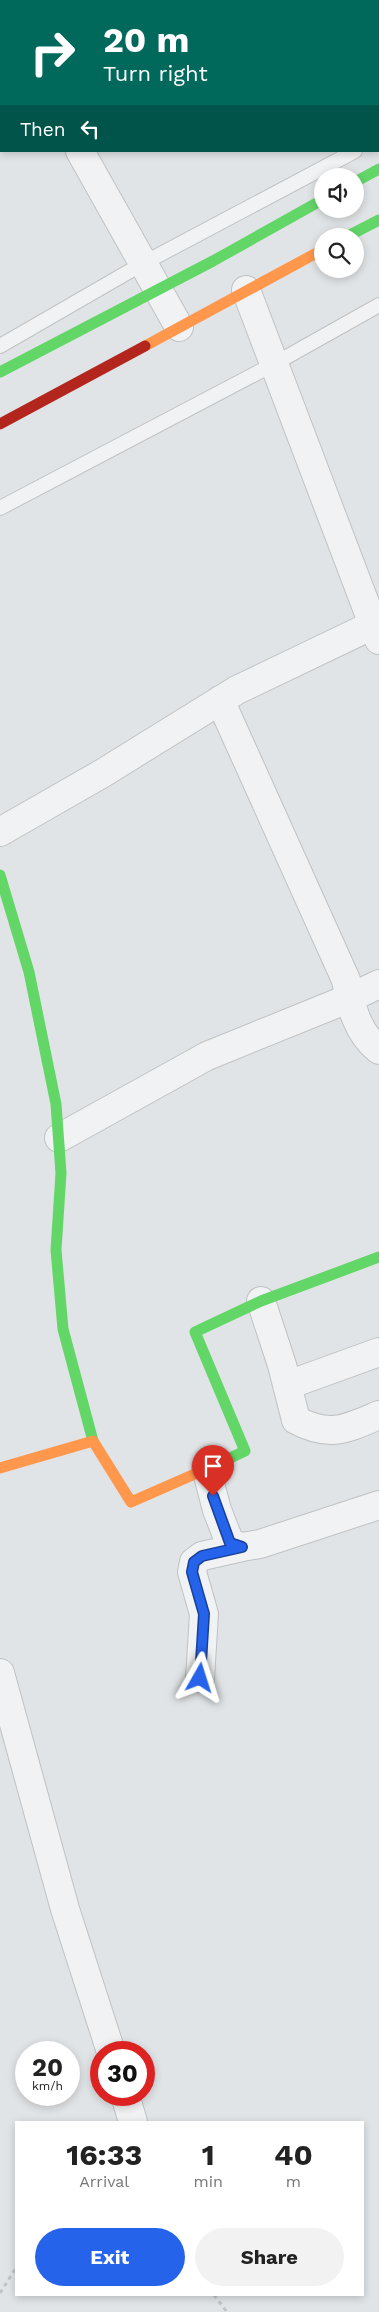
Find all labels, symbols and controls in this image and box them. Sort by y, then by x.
text: 20 m [103,19,189,61]
icon: right [20,20,85,85]
text: Turn right [103,61,208,86]
icon: left [76,115,104,143]
text: Then [20,118,66,141]
map controls [314,168,364,278]
button: sound [314,168,364,218]
button: search [314,228,364,278]
pin [192,1445,234,1496]
icon: arrive [199,1452,227,1480]
position arrow [173,1651,225,1703]
speed limit sign: 30 [90,2041,155,2106]
text: 20 [32,2053,63,2082]
text: km/h [32,2079,63,2093]
text: 16:33 [66,2137,142,2172]
text: 1 [202,2137,215,2172]
text: 40 [274,2137,313,2172]
text: Arrival [79,2172,129,2191]
text: min [193,2172,223,2191]
text: m [286,2172,301,2191]
button: Exit [35,2228,185,2286]
button: Share [195,2228,344,2286]

